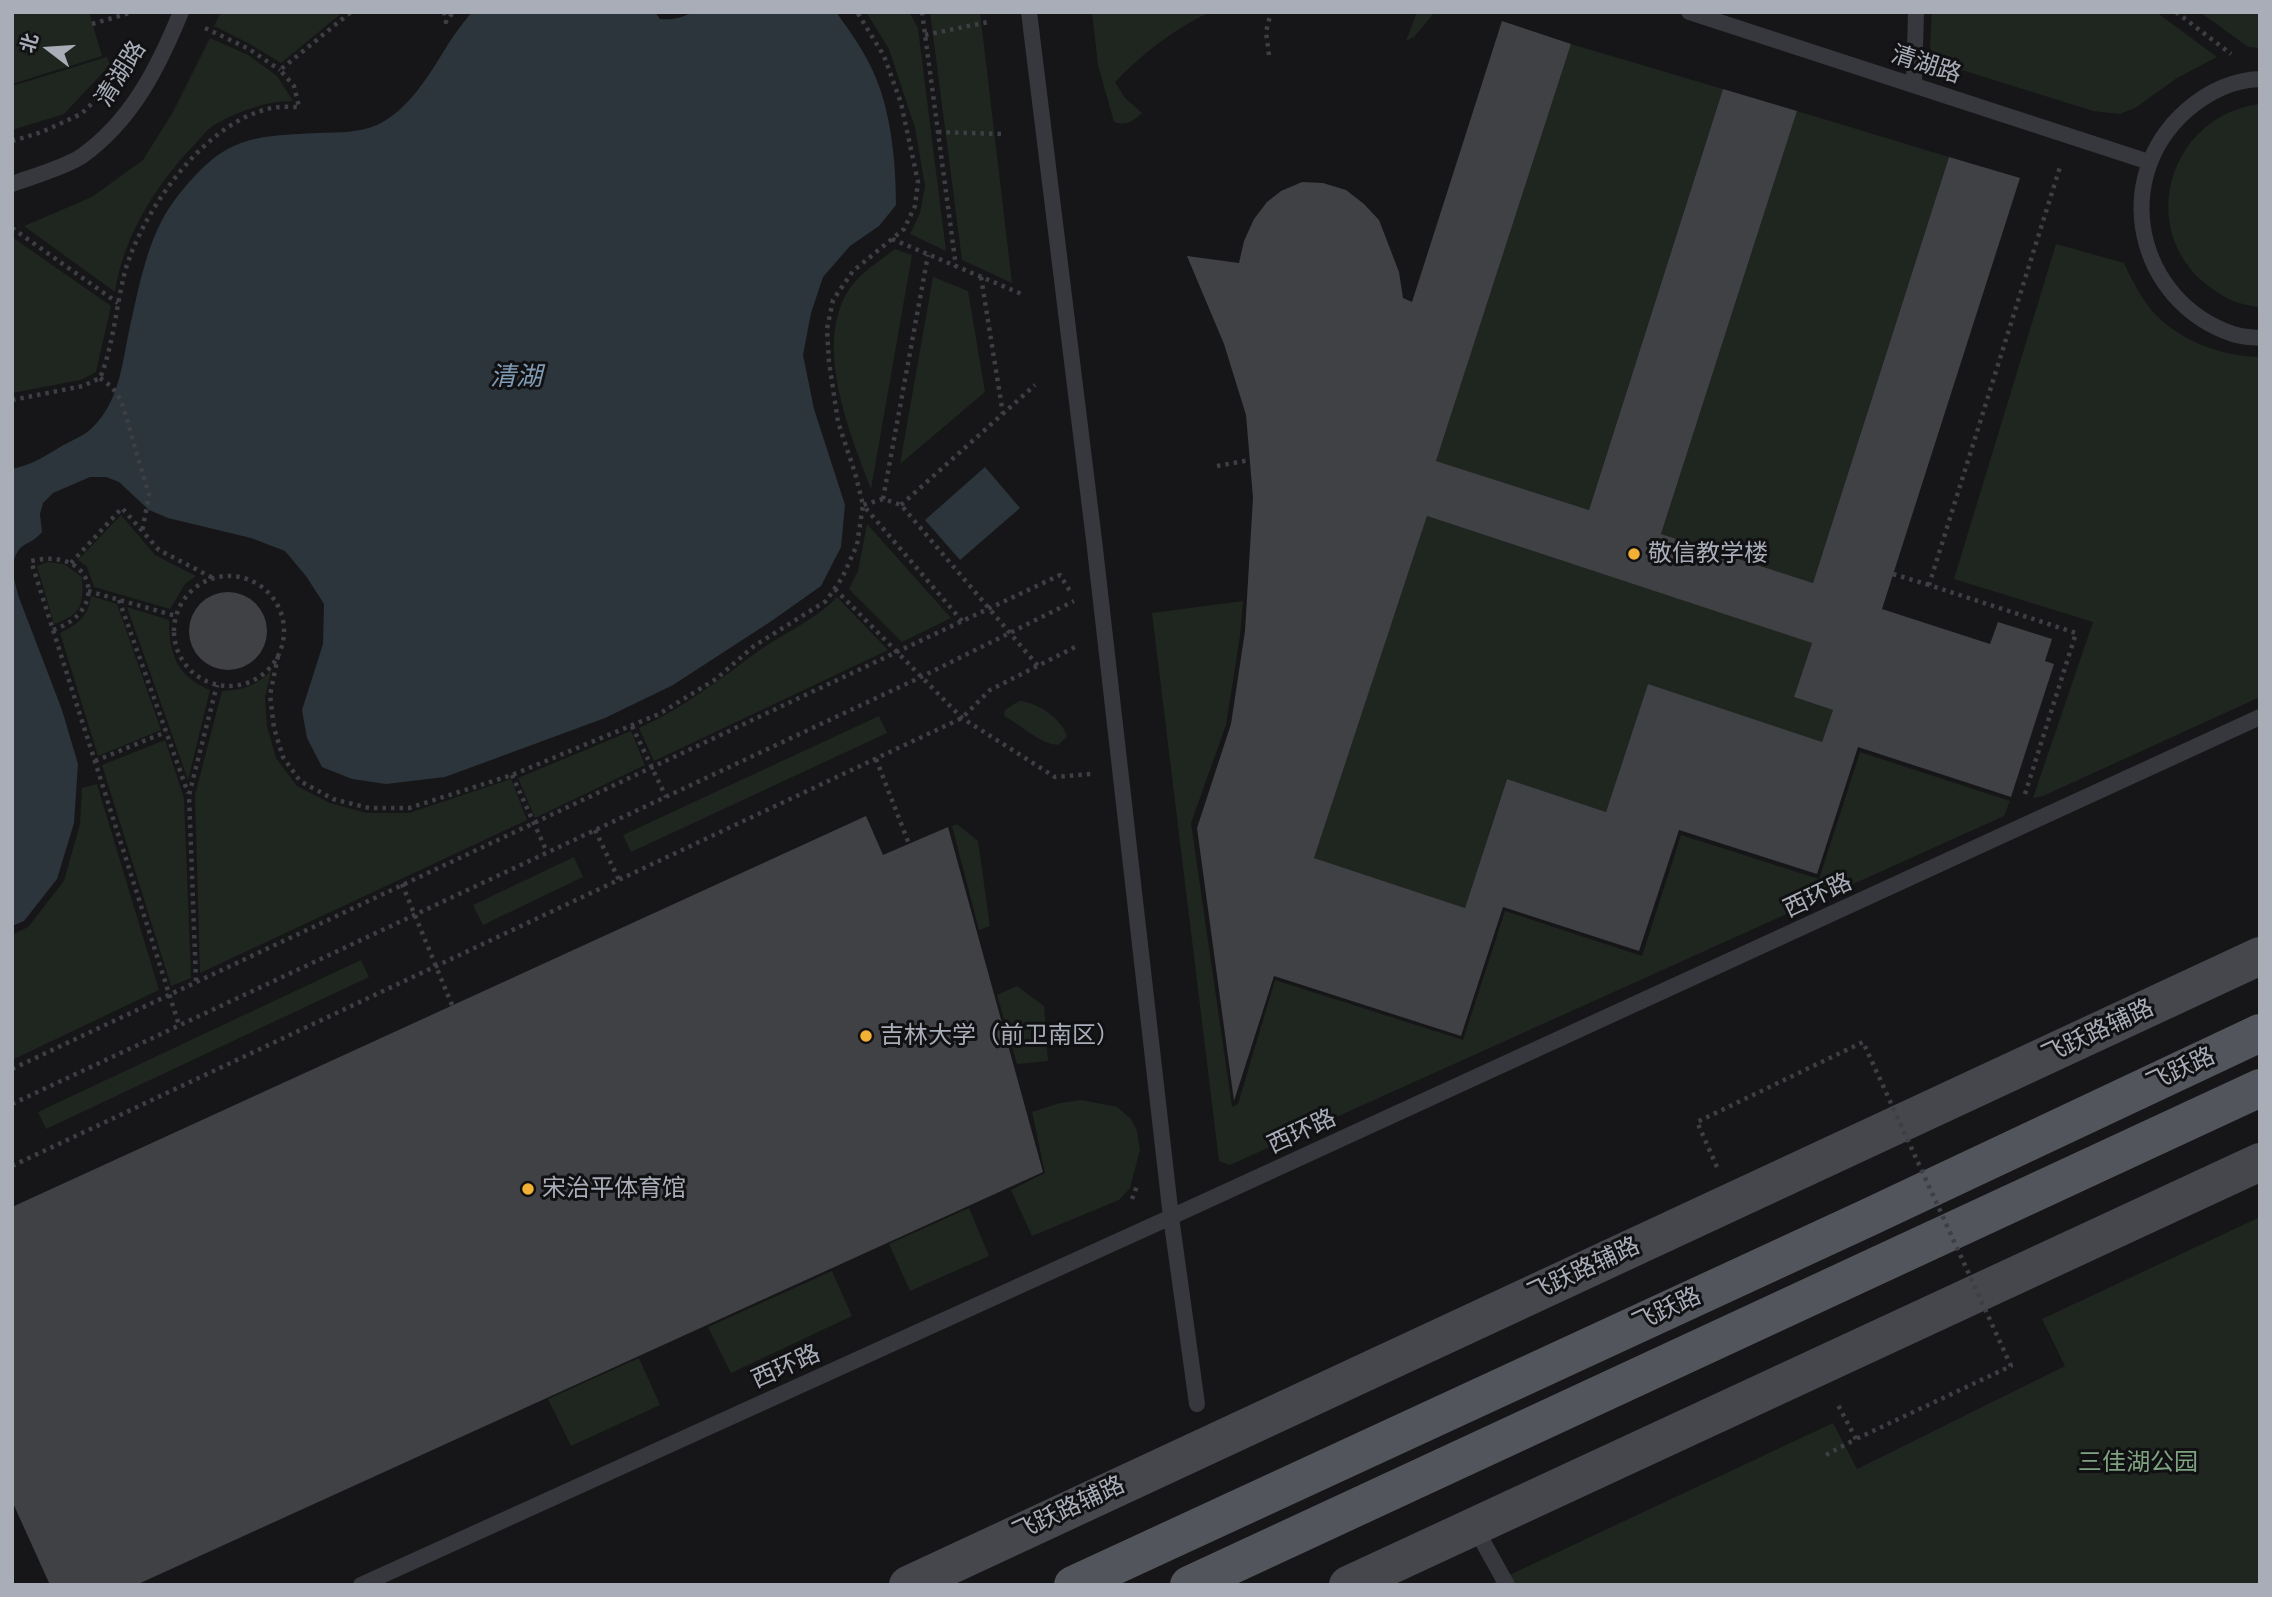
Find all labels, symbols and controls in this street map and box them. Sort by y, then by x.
north arrow [14,14,84,84]
text: 北 [15,30,43,55]
street label: 清湖路 [90,36,152,112]
street label: 清湖路 [1887,40,1965,90]
water label: 清湖 [490,362,542,394]
place label: 敬信教学楼 [1648,540,1768,568]
marker: 敬信教学楼 [1626,546,1642,562]
street label: 西环路 [1779,868,1857,924]
street label: 飞跃路辅路 [2038,994,2158,1070]
place label: 吉林大学（前卫南区） [880,1022,1120,1050]
marker: 吉林大学（前卫南区） [858,1028,874,1044]
street label: 飞跃路 [2142,1042,2220,1098]
street label: 西环路 [1263,1104,1341,1160]
place label: 宋治平体育馆 [542,1175,686,1203]
marker: 宋治平体育馆 [520,1181,536,1197]
street label: 飞跃路辅路 [1524,1232,1644,1308]
street label: 飞跃路 [1628,1282,1706,1338]
street label: 西环路 [747,1339,825,1395]
park label: 三佳湖公园 [2078,1449,2198,1477]
street label: 飞跃路辅路 [1009,1471,1129,1547]

